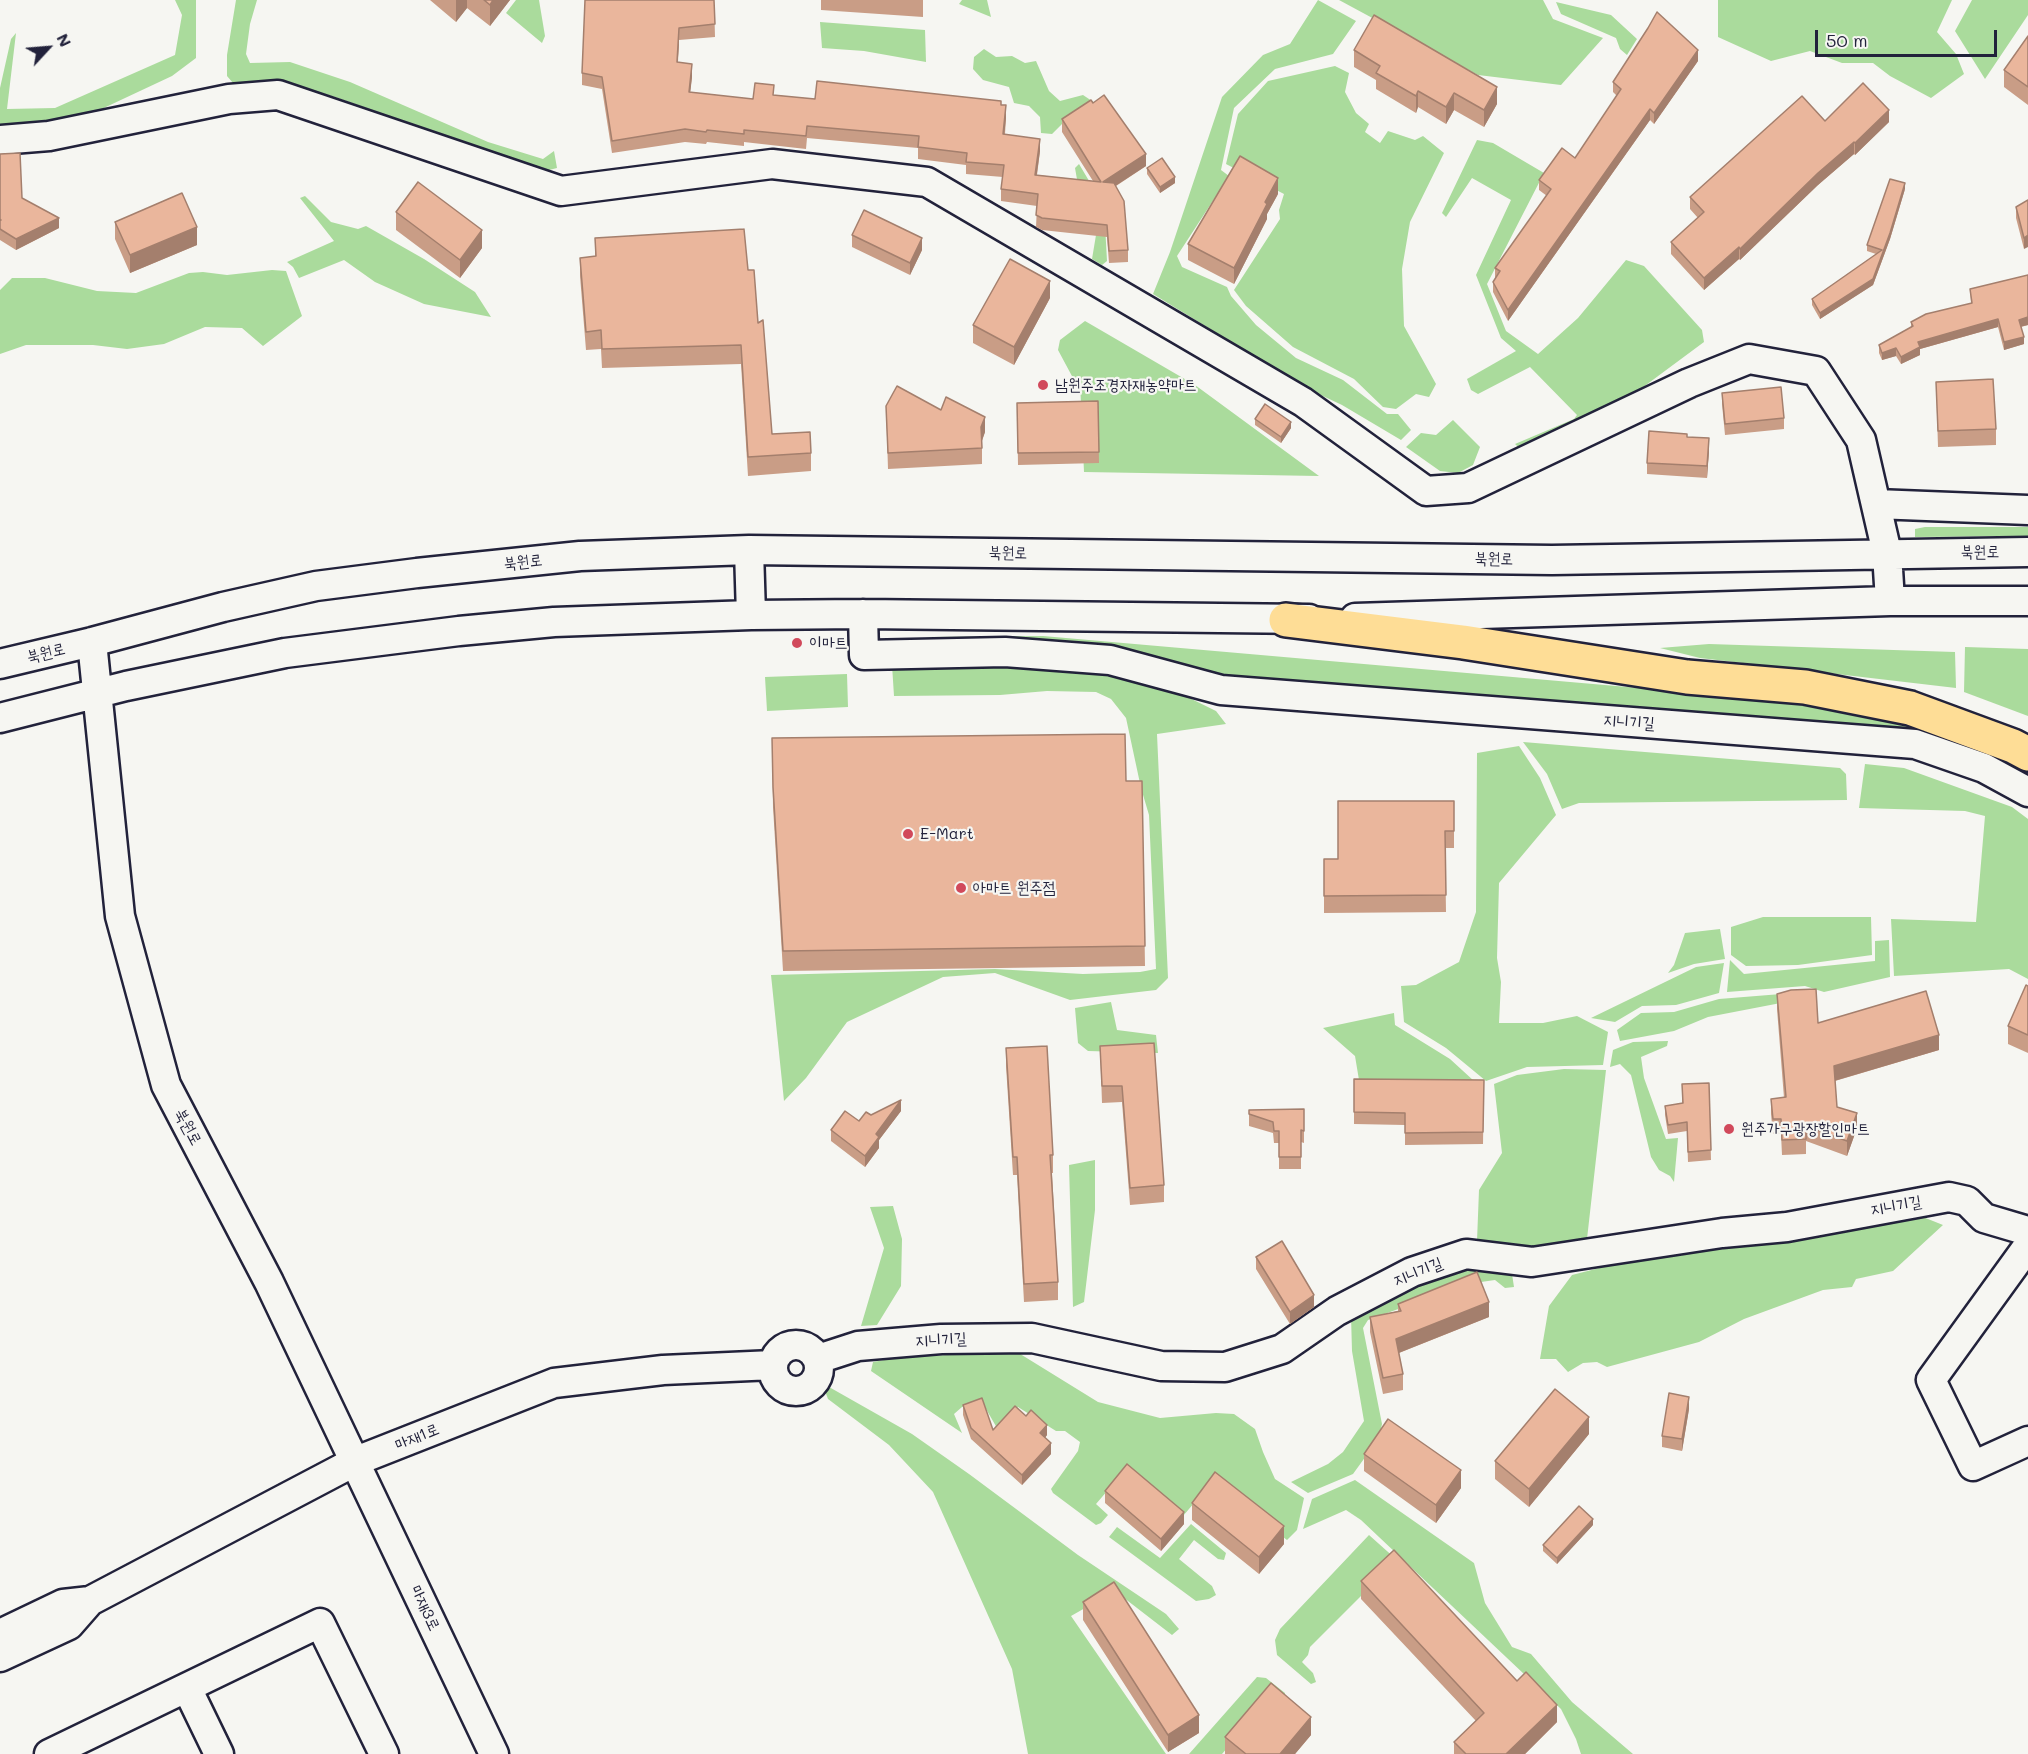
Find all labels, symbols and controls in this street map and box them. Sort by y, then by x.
north arrow [18,18,78,78]
scale bar [1818,18,2000,56]
text: 50 m [1826,28,1868,52]
text: N [53,30,77,50]
place label: 남원주조경자재농약마트 [1055,375,1197,395]
marker: 남원주조경자재농약마트 [1036,378,1050,392]
street label: 북원로 [1961,542,1999,562]
street label: 북원로 [989,543,1027,563]
street label: 북원로 [1475,549,1513,569]
street label: 북원로 [503,550,543,574]
place label: 이마트 [809,633,848,653]
marker: 이마트 [790,636,804,650]
street label: 북원로 [25,639,67,667]
street label: 지니기길 [1603,711,1655,733]
place label: E-Mart [920,824,974,844]
marker: E-Mart [901,827,915,841]
place label: 아마트 원주점 [973,878,1055,898]
marker: 아마트 원주점 [954,881,968,895]
street label: 북원로 [170,1105,206,1149]
place label: 원주가구광장할인마트 [1741,1119,1870,1139]
marker: 원주가구광장할인마트 [1722,1122,1736,1136]
street label: 지니기길 [1869,1192,1923,1220]
street label: 지니기길 [1391,1253,1445,1291]
street label: 지니기길 [915,1329,967,1351]
street label: 마재1로 [392,1420,442,1454]
street label: 마재3로 [406,1582,444,1634]

